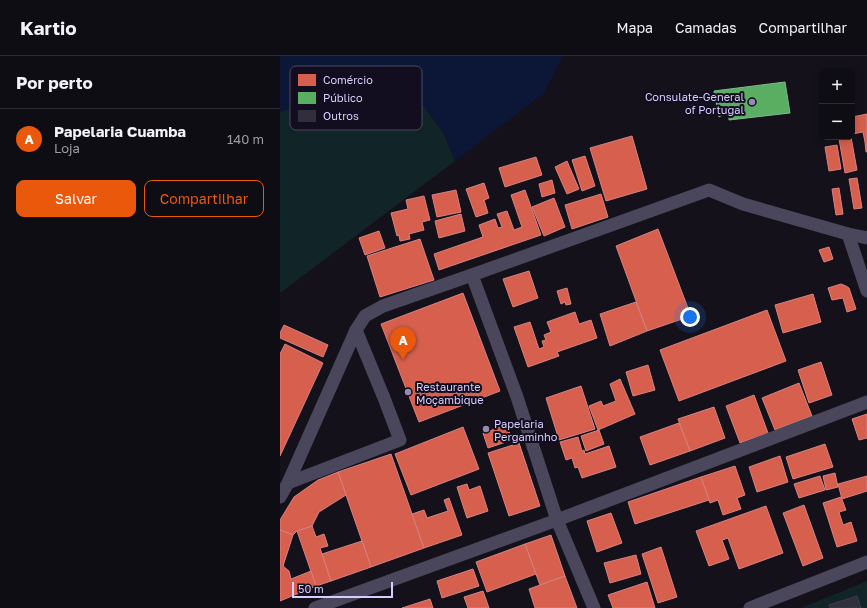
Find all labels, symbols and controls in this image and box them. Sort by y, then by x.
text: Kartio [20,16,77,39]
text: Mapa [616,19,653,36]
text: Camadas [675,19,737,36]
text: Compartilhar [759,19,847,36]
legend [290,66,422,130]
map controls [819,68,855,140]
button: + [819,68,855,104]
text: Por perto [16,72,93,93]
text: Comércio [323,73,373,86]
place label: Consulate-General of Portugal [645,90,744,116]
text: Público [323,91,363,104]
marker: Consulate-General of Portugal [747,97,757,107]
button: − [819,104,855,140]
text: Outros [323,109,359,122]
text: Papelaria Cuamba [54,122,186,140]
text: A [24,131,34,147]
text: 140 m [227,131,264,147]
text: Loja [54,140,80,156]
button: Salvar [16,180,136,217]
button: Compartilhar [144,180,264,217]
your location [680,307,700,327]
pin: A [390,327,416,360]
place label: Restaurante Moçambique [416,380,484,406]
marker: Restaurante Moçambique [403,387,413,397]
place label: Papelaria Pergaminho [494,417,558,443]
marker: Papelaria Pergaminho [481,424,491,434]
scale bar [292,580,393,599]
text: 50 m [298,582,324,595]

